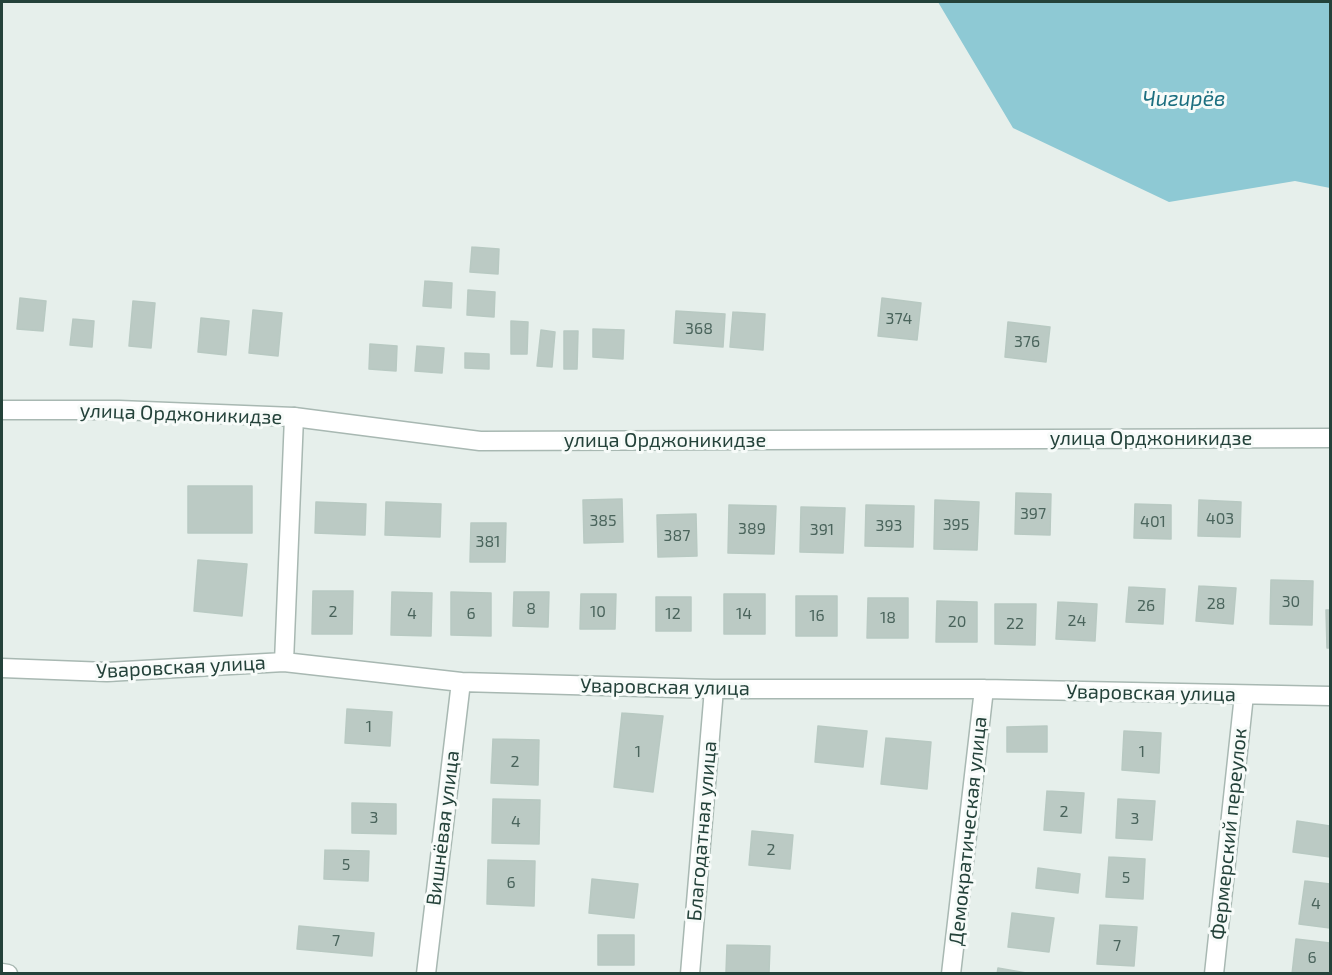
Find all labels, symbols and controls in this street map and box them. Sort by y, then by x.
water label: Чигирёв [1143,86,1225,112]
house number: 374 [886,309,912,329]
house number: 368 [685,319,713,339]
house number: 376 [1014,332,1040,352]
street label: улица Орджоникидзе [79,398,283,430]
street label: улица Орджоникидзе [1050,426,1252,450]
street label: улица Орджоникидзе [564,428,766,452]
house number: 397 [1020,504,1046,524]
house number: 403 [1206,509,1234,529]
house number: 385 [589,511,617,531]
house number: 401 [1140,512,1166,532]
house number: 395 [943,515,969,535]
house number: 393 [876,516,902,536]
house number: 389 [738,519,766,539]
house number: 391 [810,520,834,540]
house number: 387 [664,526,690,546]
house number: 381 [476,532,500,552]
house number: 30 [1282,592,1300,612]
house number: 28 [1207,594,1225,614]
house number: 26 [1137,596,1155,616]
house number: 8 [526,599,536,619]
house number: 2 [329,602,337,622]
house number: 10 [590,602,606,622]
house number: 4 [407,604,417,624]
house number: 6 [466,604,476,624]
house number: 12 [665,604,681,624]
house number: 14 [736,604,752,624]
house number: 16 [809,606,825,626]
house number: 18 [880,608,896,628]
house number: 24 [1068,611,1086,631]
house number: 20 [948,612,966,632]
house number: 22 [1006,614,1024,634]
street label: Уваровская улица [96,651,266,683]
street label: Уваровская улица [580,674,750,700]
street label: Уваровская улица [1066,680,1236,706]
street label: Демократическая улица [944,715,992,947]
house number: 1 [366,717,372,737]
street label: Фермерский переулок [1206,727,1252,941]
street label: Благодатная улица [682,740,722,922]
house number: 1 [635,742,641,762]
house number: 1 [1139,742,1145,762]
street label: Вишнёвая улица [422,749,464,907]
house number: 2 [511,752,519,772]
house number: 2 [1060,802,1068,822]
house number: 3 [370,808,378,828]
house number: 3 [1131,809,1139,829]
house number: 4 [511,812,521,832]
house number: 2 [767,840,775,860]
house number: 5 [342,855,350,875]
house number: 5 [1122,868,1130,888]
house number: 6 [506,873,516,893]
house number: 4 [1311,894,1321,914]
house number: 7 [332,931,340,951]
house number: 7 [1113,936,1121,956]
house number: 6 [1307,948,1317,968]

